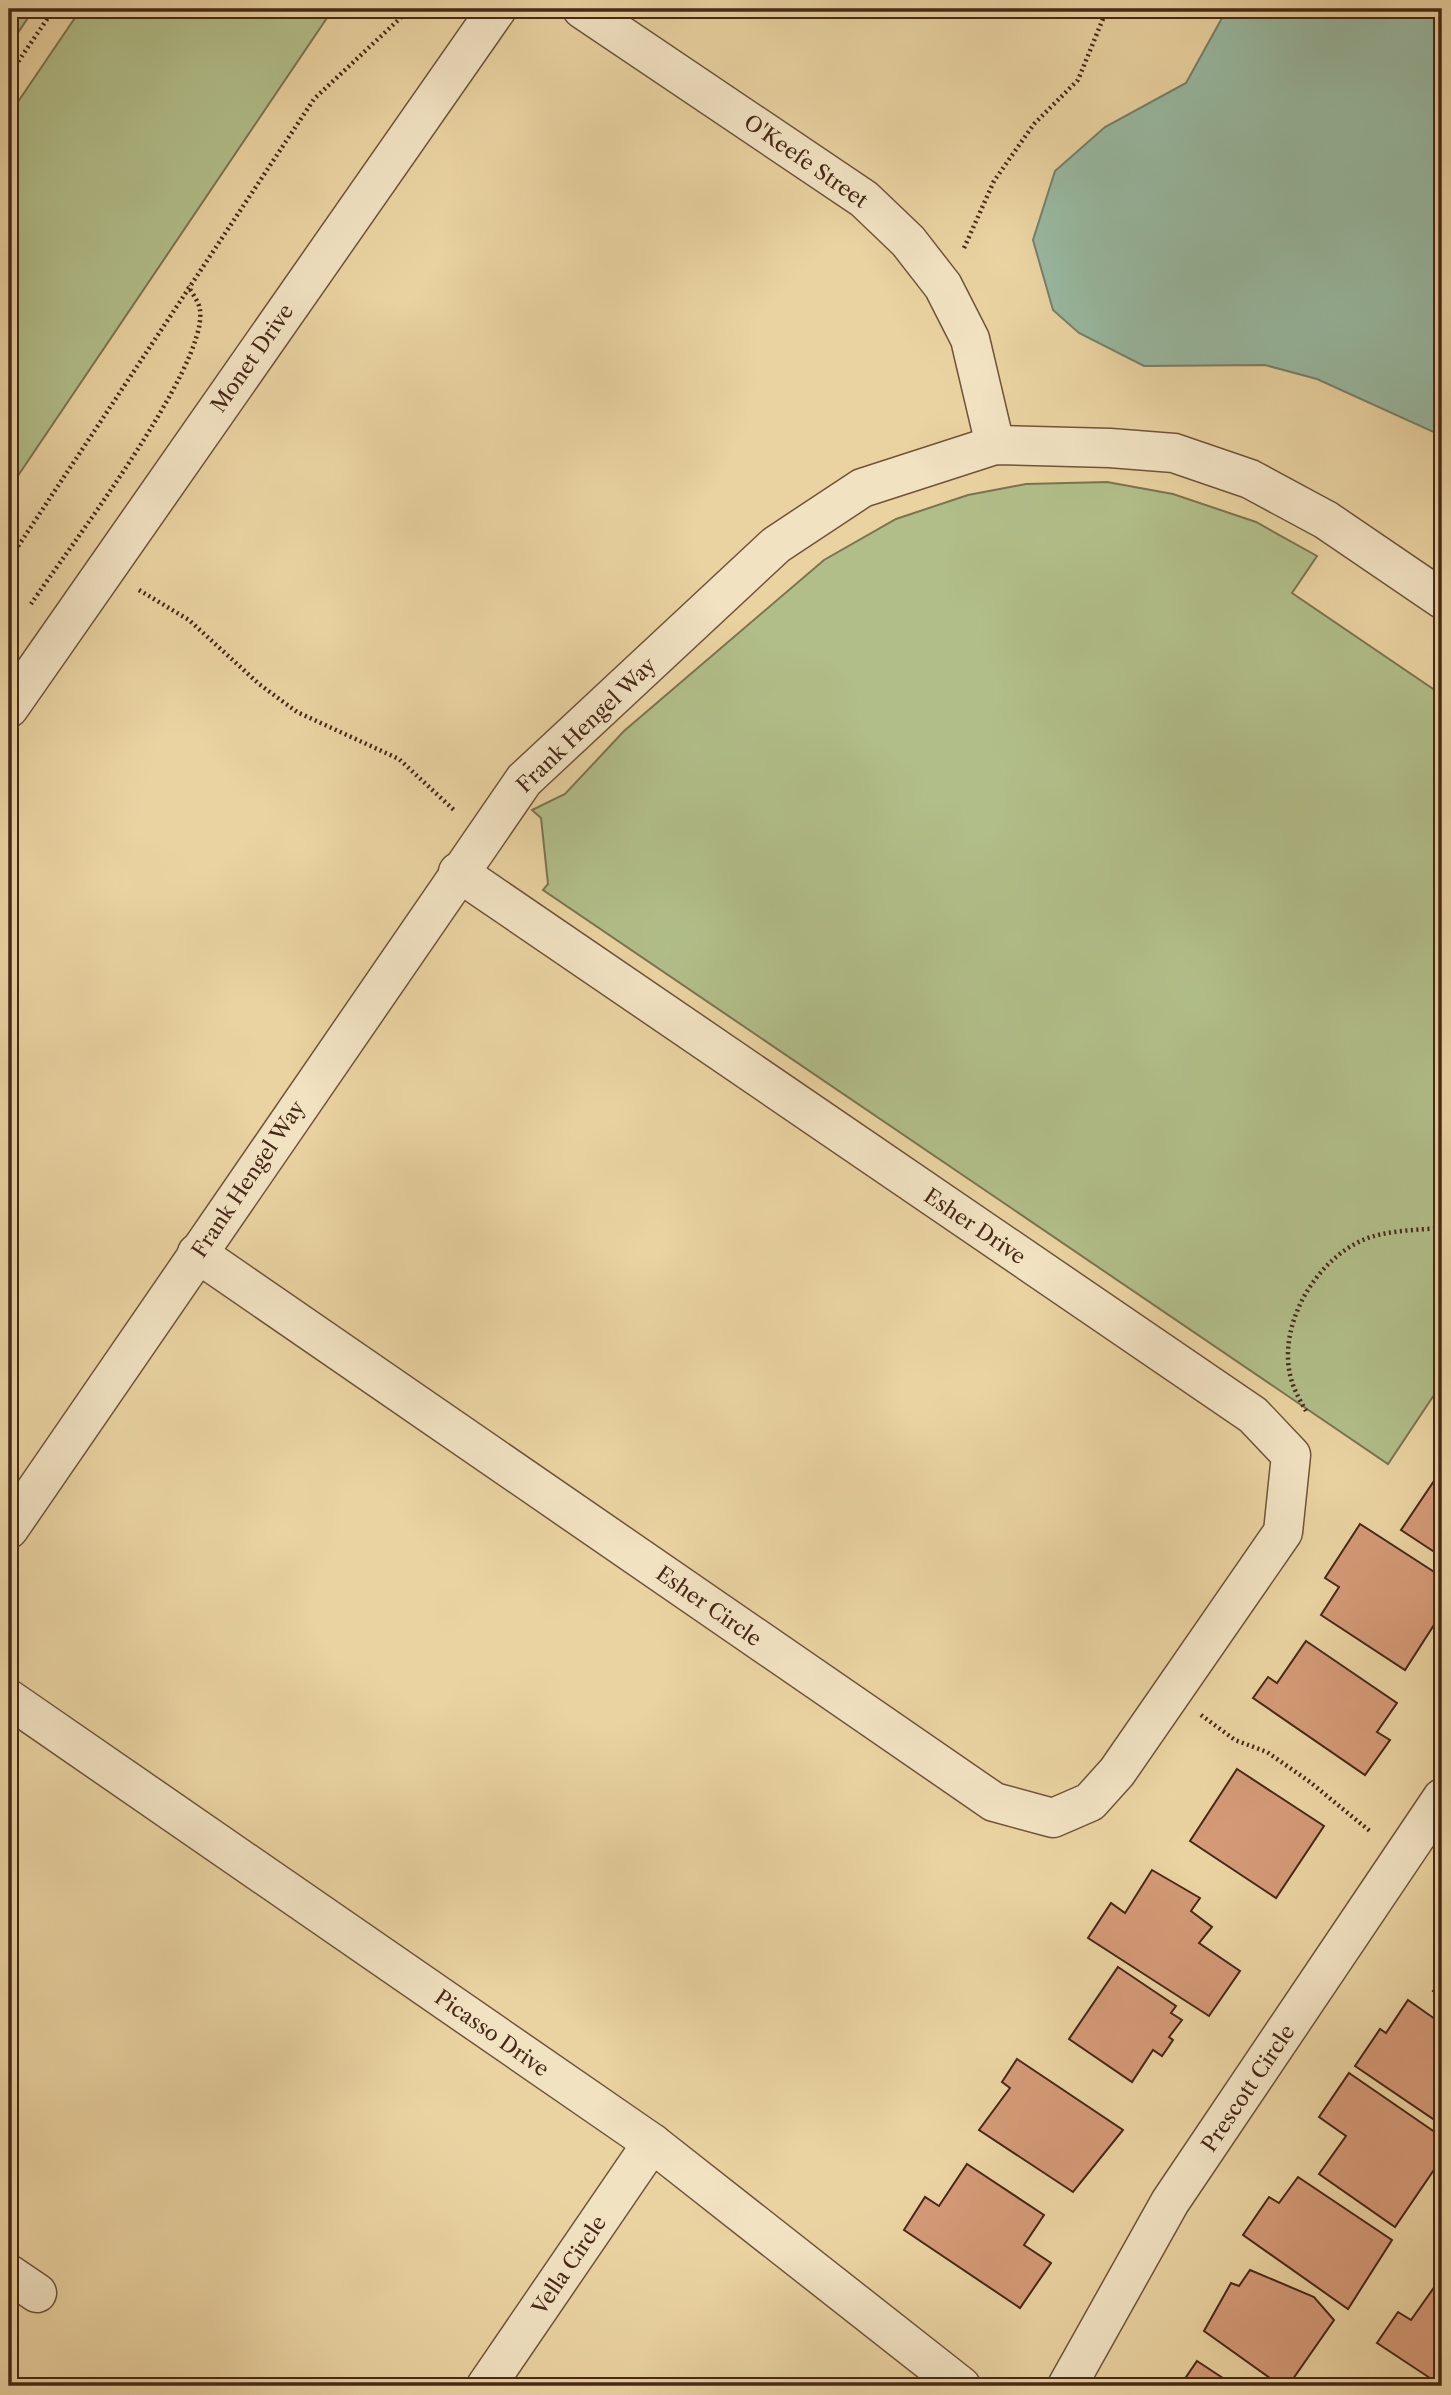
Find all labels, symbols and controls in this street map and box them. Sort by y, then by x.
street label: O'Keefe Street [739,109,873,213]
street label: Monet Drive [206,299,298,417]
street label: Frank Hengel Way [511,652,661,798]
street label: Frank Hengel Way [186,1096,310,1262]
street label: Esher Drive [919,1183,1031,1269]
street label: Esher Circle [652,1561,766,1651]
street label: Picasso Drive [430,1984,554,2082]
street label: Prescott Circle [1196,2020,1300,2156]
street label: Vella Circle [526,2211,611,2320]

